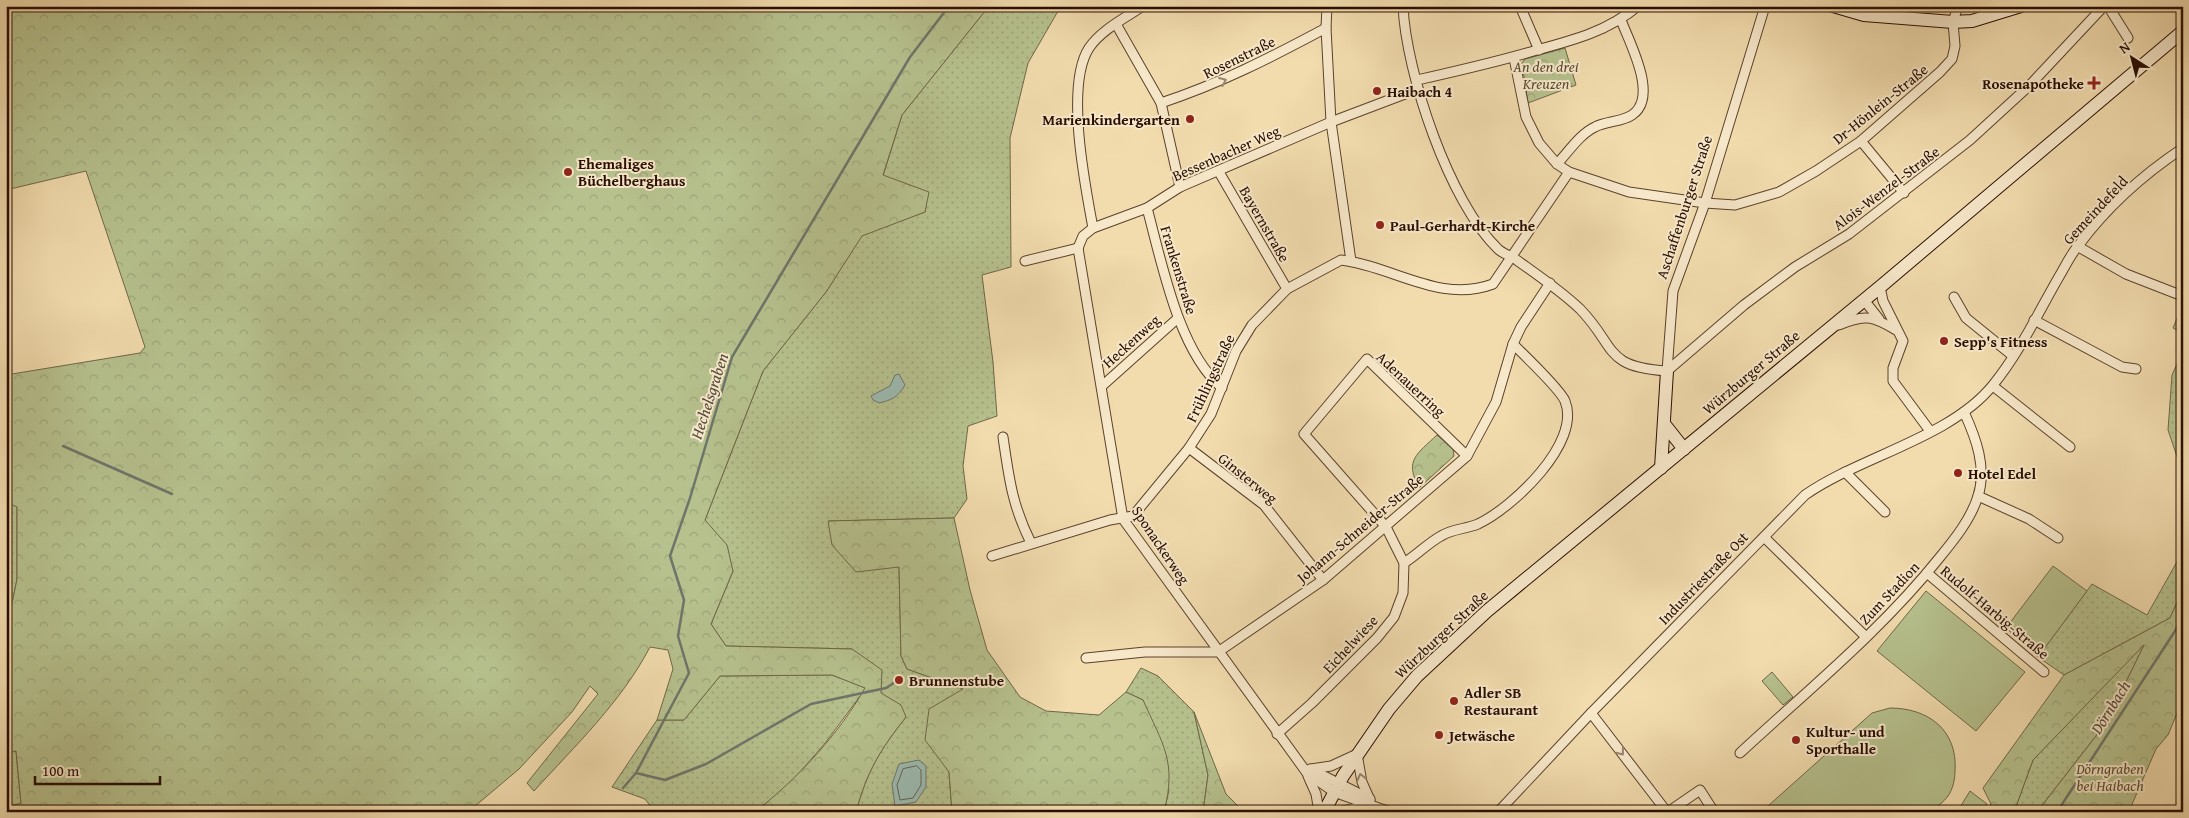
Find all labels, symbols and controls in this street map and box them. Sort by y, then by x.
street label: Rosenstraße [1199,30,1279,84]
north arrow [2106,32,2156,82]
text: N [2115,36,2135,58]
park label: An den drei Kreuzen [1512,56,1579,94]
street label: Dr-Hönlein-Straße [1828,59,1932,149]
place label: Rosenapotheke [1982,73,2084,94]
one-way arrow [1218,76,1227,87]
marker: Rosenapotheke [2088,77,2100,89]
place label: Haibach 4 [1387,81,1452,102]
marker: Haibach 4 [1371,85,1383,97]
place label: Marienkindergarten [1042,109,1180,130]
marker: Marienkindergarten [1184,113,1196,125]
street label: Bessenbacher Weg [1169,120,1284,186]
street label: Aschaffenburger Straße [1651,133,1717,281]
street label: Alois-Wenzel-Straße [1828,141,1944,235]
place label: Ehemaliges Büchelberghaus [578,153,685,191]
marker: Ehemaliges Büchelberghaus [562,166,574,178]
street label: Gemeindefeld [2058,171,2132,249]
street label: Bayernstraße [1235,182,1295,266]
place label: Paul-Gerhardt-Kirche [1390,215,1535,236]
marker: Paul-Gerhardt-Kirche [1374,219,1386,231]
street label: Frankenstraße [1156,223,1202,317]
street label: Heckenweg [1098,309,1165,373]
street label: Würzburger Straße [1698,325,1804,419]
street label: Frühlingstraße [1181,331,1239,425]
place label: Sepp's Fitness [1954,331,2047,352]
marker: Sepp's Fitness [1938,335,1950,347]
street label: Adenauerring [1372,347,1450,422]
water label: Hechelsgraben [684,350,734,443]
street label: Ginsterweg [1214,448,1283,509]
place label: Hotel Edel [1968,463,2036,484]
marker: Hotel Edel [1952,467,1964,479]
street label: Johann-Schneider-Straße [1291,469,1428,589]
street label: Sponackerweg [1127,502,1195,589]
street label: Industriestraße Ost [1653,526,1753,629]
street label: Zum Stadion [1854,556,1924,629]
street label: Rudolf-Harbig-Straße [1936,560,2054,664]
street label: Würzburger Straße [1390,585,1492,683]
street label: Eichelwiese [1317,610,1383,678]
place label: Brunnenstube [909,670,1004,691]
marker: Brunnenstube [893,674,905,686]
water label: Dörnbach [2084,676,2136,739]
place label: Adler SB Restaurant [1464,682,1538,720]
marker: Adler SB Restaurant [1448,695,1460,707]
place label: Kultur- und Sporthalle [1806,721,1885,759]
place label: Jetwäsche [1446,725,1515,746]
marker: Jetwäsche [1433,729,1445,741]
marker: Kultur- und Sporthalle [1790,734,1802,746]
one-way arrow [1615,746,1623,755]
scale bar [35,753,160,785]
park label: Dörngraben bei Haibach [2075,758,2144,796]
text: 100 m [42,760,80,781]
one-way arrow [1356,773,1367,782]

